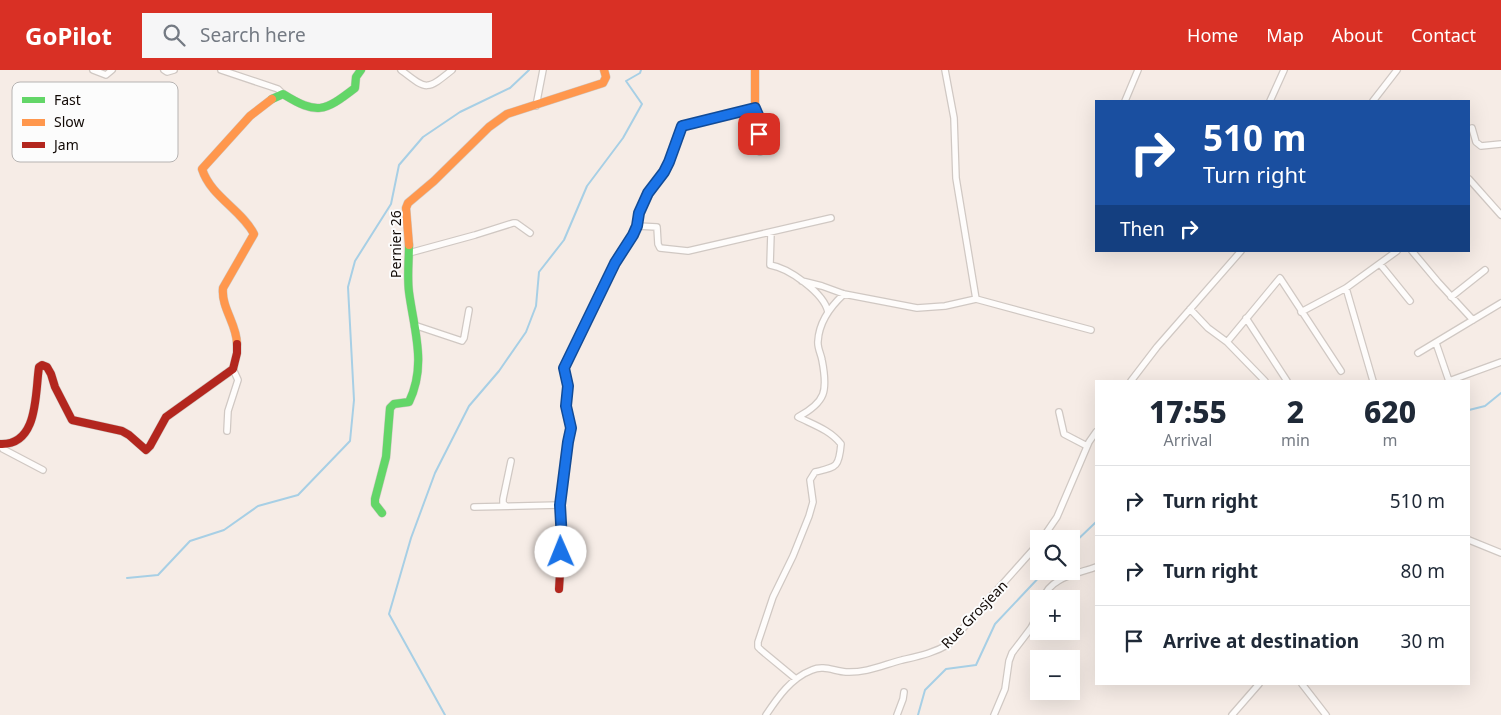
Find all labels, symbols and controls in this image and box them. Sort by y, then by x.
search box [142,13,492,58]
text: GoPilot [25,19,112,52]
icon: search [160,21,188,49]
text: Search here [200,22,306,48]
text: Home [1187,23,1238,47]
text: Map [1266,23,1304,47]
text: About [1332,23,1383,47]
text: Contact [1411,23,1476,47]
legend [12,82,178,162]
text: Fast [54,90,81,109]
text: Slow [54,112,85,131]
pin [738,113,780,155]
text: 510 m [1203,114,1306,161]
icon: arrive [745,120,773,148]
icon: right [1120,120,1185,185]
text: Jam [52,135,79,154]
text: Turn right [1203,159,1306,189]
street label: Pernier 26 [386,210,405,278]
icon: right [1175,215,1203,243]
text: Then [1120,216,1165,242]
text: 17:55 [1149,391,1227,432]
text: 2 [1287,391,1304,432]
text: 620 [1364,391,1416,432]
text: Arrival [1164,429,1212,451]
text: min [1281,429,1310,451]
text: m [1382,429,1397,451]
icon: right [1120,487,1148,515]
text: Turn right [1163,488,1258,514]
text: 510 m [1390,488,1445,514]
position arrow [534,525,586,577]
map controls [1030,530,1080,700]
button: search [1030,530,1080,580]
icon: right [1120,557,1148,585]
text: Turn right [1163,558,1258,584]
text: 80 m [1401,558,1445,584]
street label: Rue Grosjean [937,576,1011,652]
button: + [1030,590,1080,640]
icon: arrive [1120,627,1148,655]
text: Arrive at destination [1163,628,1359,654]
text: 30 m [1401,628,1445,654]
button: − [1030,650,1080,700]

